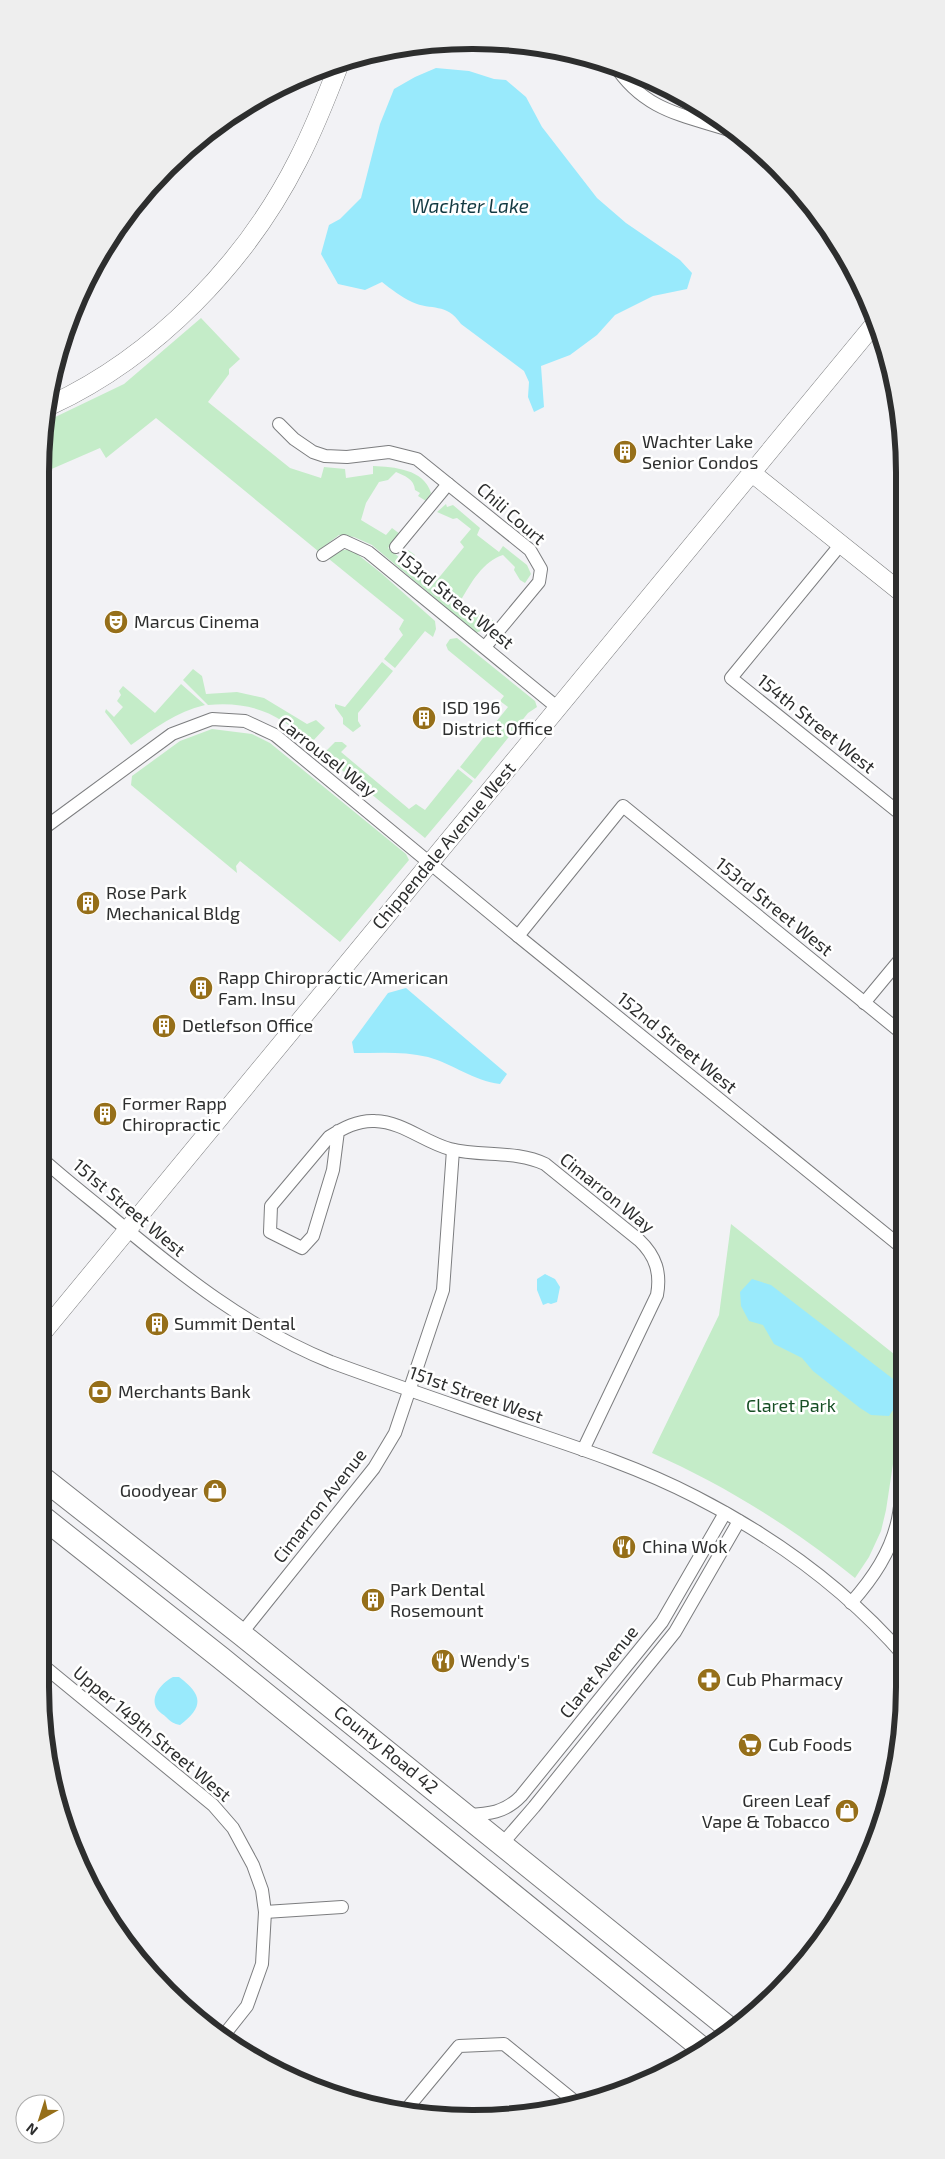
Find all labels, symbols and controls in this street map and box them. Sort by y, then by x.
water label: Wachter Lake [411,194,529,217]
place label: Wachter Lake Senior Condos [642,430,758,473]
building icon: Wachter Lake Senior Condos [612,439,638,465]
street label: Chili Court [473,477,551,549]
street label: 153rd Street West [393,545,519,653]
theatre icon: Marcus Cinema [103,609,129,635]
place label: Marcus Cinema [134,610,259,632]
street label: 154th Street West [753,669,880,778]
place label: ISD 196 District Office [442,696,553,739]
building icon: ISD 196 District Office [411,705,437,731]
street label: Carrousel Way [274,711,381,802]
street label: Chippendale Avenue West [367,757,520,933]
street label: 153rd Street West [712,852,838,960]
place label: Rose Park Mechanical Bldg [106,881,240,924]
building icon: Rose Park Mechanical Bldg [75,890,101,916]
place label: Rapp Chiropractic/American Fam. Insu [218,966,449,1009]
building icon: Rapp Chiropractic/American Fam. Insu [188,975,214,1001]
street label: 152nd Street West [613,987,742,1097]
building icon: Detlefson Office [151,1013,177,1039]
place label: Detlefson Office [182,1014,313,1036]
place label: Former Rapp Chiropractic [122,1092,227,1135]
building icon: Former Rapp Chiropractic [92,1101,118,1127]
street label: Cimarron Way [556,1147,660,1237]
street label: 151st Street West [69,1154,191,1261]
building icon: Summit Dental [144,1311,170,1337]
place label: Summit Dental [174,1312,296,1334]
street label: 151st Street West [406,1361,546,1427]
bank icon: Merchants Bank [87,1379,113,1405]
place label: Merchants Bank [118,1380,251,1402]
park label: Claret Park [746,1394,836,1416]
street label: Cimarron Avenue [268,1444,371,1567]
shop icon: Goodyear [202,1478,228,1504]
place label: Goodyear [120,1479,198,1501]
restaurant icon: China Wok [611,1534,637,1560]
place label: China Wok [642,1535,727,1557]
place label: Park Dental Rosemount [390,1578,485,1621]
building icon: Park Dental Rosemount [360,1587,386,1613]
street label: Claret Avenue [554,1621,642,1722]
restaurant icon: Wendy's [430,1648,456,1674]
place label: Wendy's [460,1649,530,1671]
street label: Upper 149th Street West [69,1661,236,1806]
pharmacy icon: Cub Pharmacy [696,1667,722,1693]
place label: Cub Pharmacy [726,1668,843,1690]
street label: County Road 42 [330,1700,443,1798]
supermarket icon: Cub Foods [737,1732,763,1758]
place label: Cub Foods [768,1733,852,1755]
place label: Green Leaf Vape & Tobacco [702,1789,831,1832]
shop icon: Green Leaf Vape & Tobacco [834,1798,860,1824]
north arrow [15,2094,65,2144]
text: N [22,2120,41,2139]

